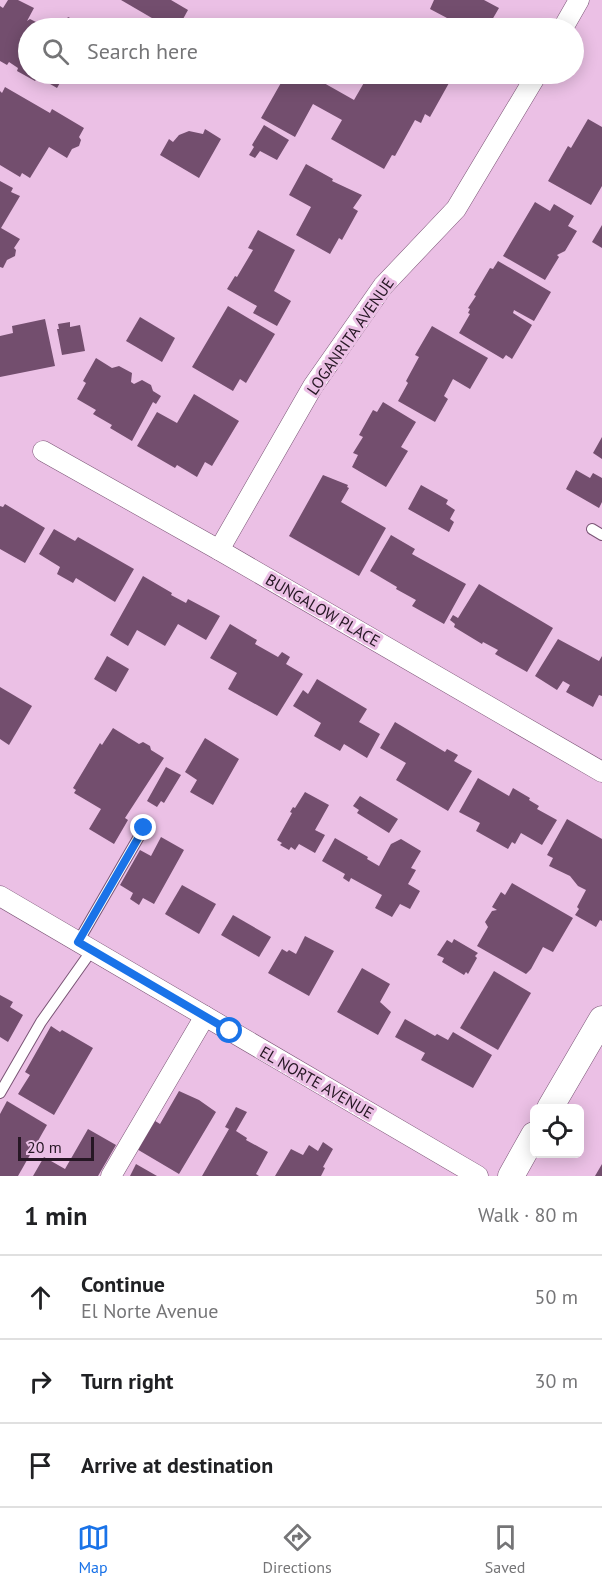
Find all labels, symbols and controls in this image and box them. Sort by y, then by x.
search box [18,18,584,84]
icon: search [39,35,72,68]
text: Search here [87,37,198,65]
street label: LOGANRITA AVENUE [302,273,398,399]
street label: BUNGALOW PLACE [262,569,384,651]
route end [130,814,156,840]
route start [216,1017,242,1043]
street label: EL NORTE AVENUE [257,1041,377,1123]
map controls [530,1104,584,1158]
button: locate [530,1104,584,1158]
scale bar [18,1134,94,1162]
text: 20 m [27,1137,62,1157]
text: 1 min [24,1199,87,1232]
text: Walk · 80 m [478,1202,578,1228]
text: Continue [81,1270,165,1298]
icon: ahead [24,1281,57,1314]
text: 50 m [535,1284,578,1310]
text: El Norte Avenue [81,1298,218,1324]
icon: right [24,1365,57,1398]
text: Turn right [81,1367,173,1395]
text: 30 m [535,1368,578,1394]
icon: arrive [24,1449,57,1482]
text: Arrive at destination [81,1451,273,1479]
tab: Map [77,1521,110,1577]
tab: Directions [263,1521,332,1577]
tab: Saved [485,1521,525,1577]

